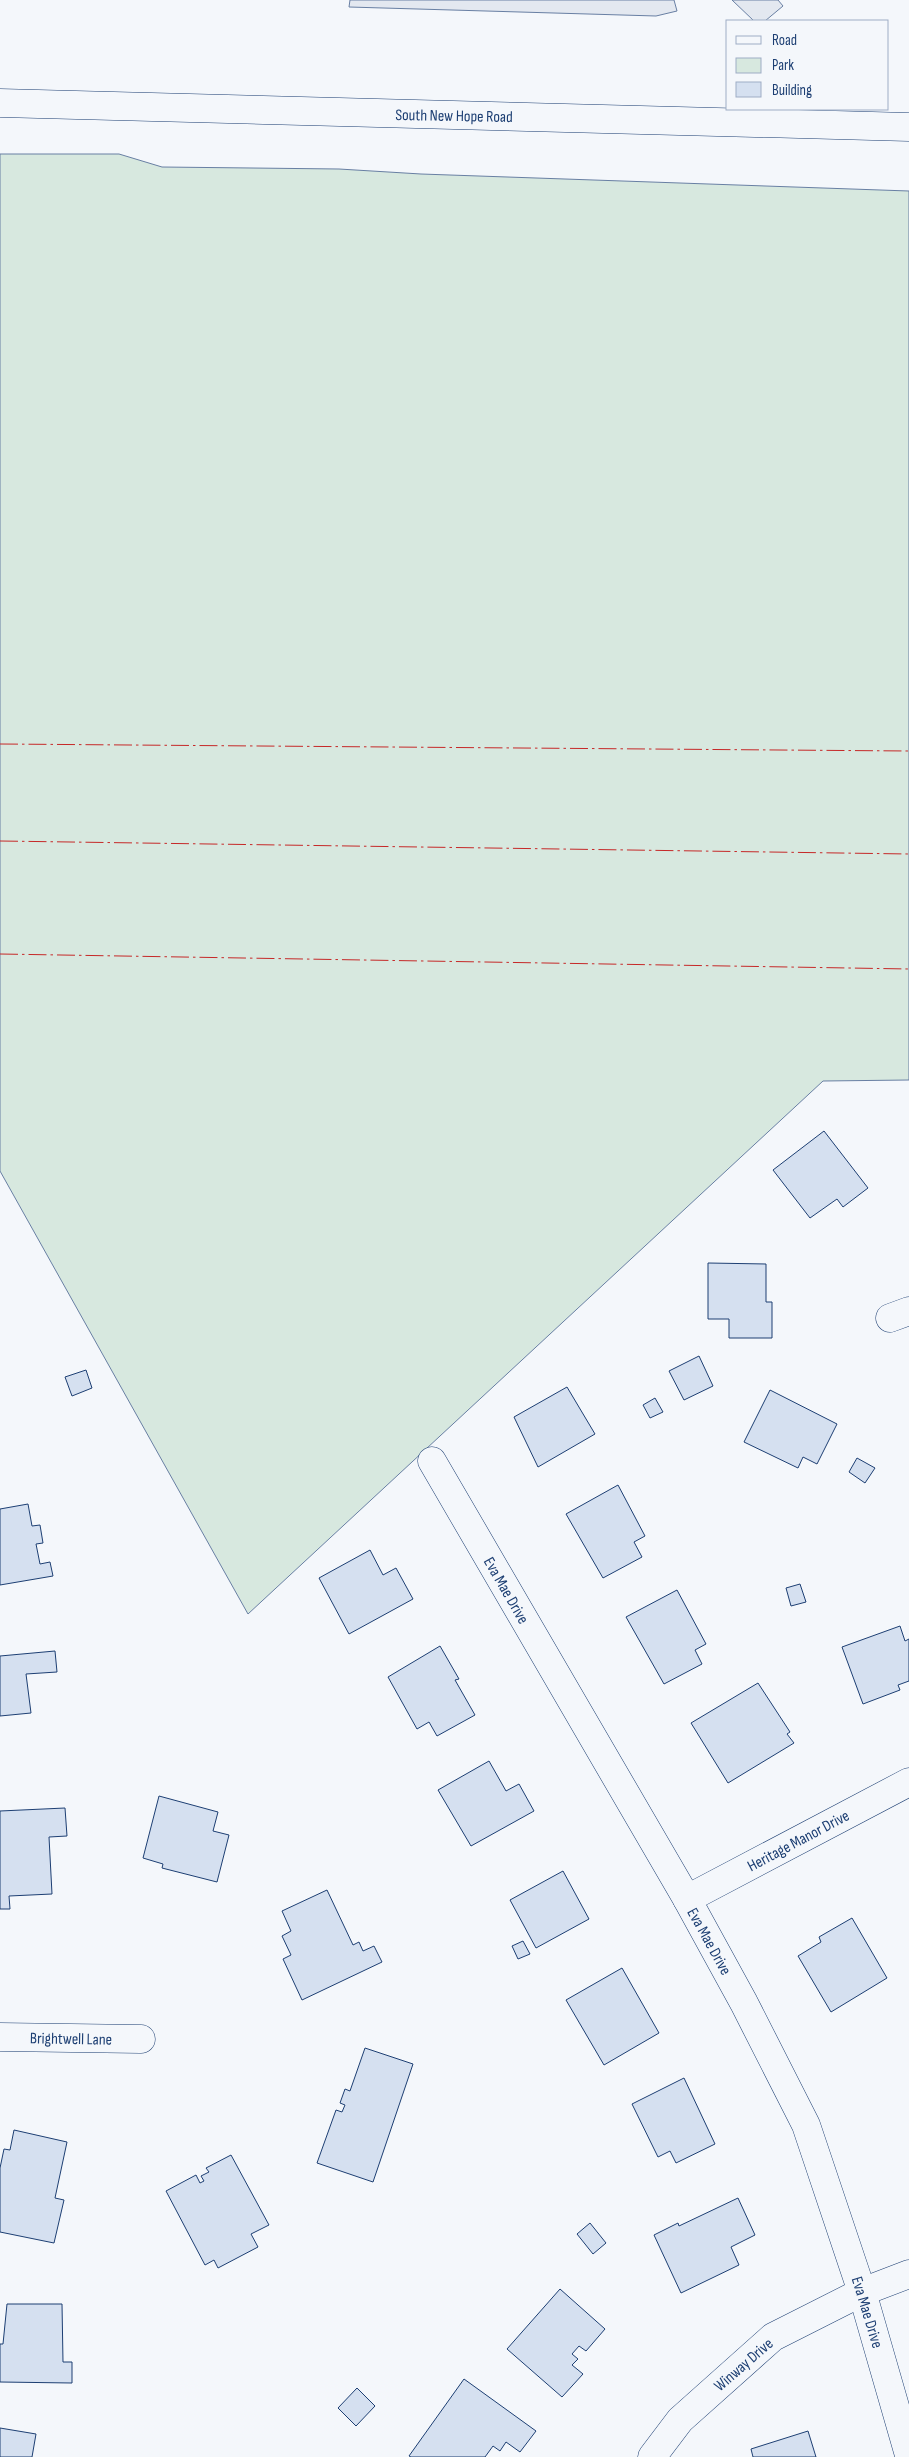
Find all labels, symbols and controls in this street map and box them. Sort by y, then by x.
legend [726,20,889,110]
text: Road [772,31,797,50]
text: Park [772,56,794,75]
text: Building [772,81,812,100]
street label: South New Hope Road [395,106,513,127]
street label: Eva Mae Drive [479,1554,532,1627]
street label: Heritage Manor Drive [745,1807,853,1876]
street label: Eva Mae Drive [682,1905,735,1979]
street label: Brightwell Lane [30,2029,112,2050]
street label: Eva Mae Drive [847,2274,886,2351]
street label: Winway Drive [711,2334,777,2396]

